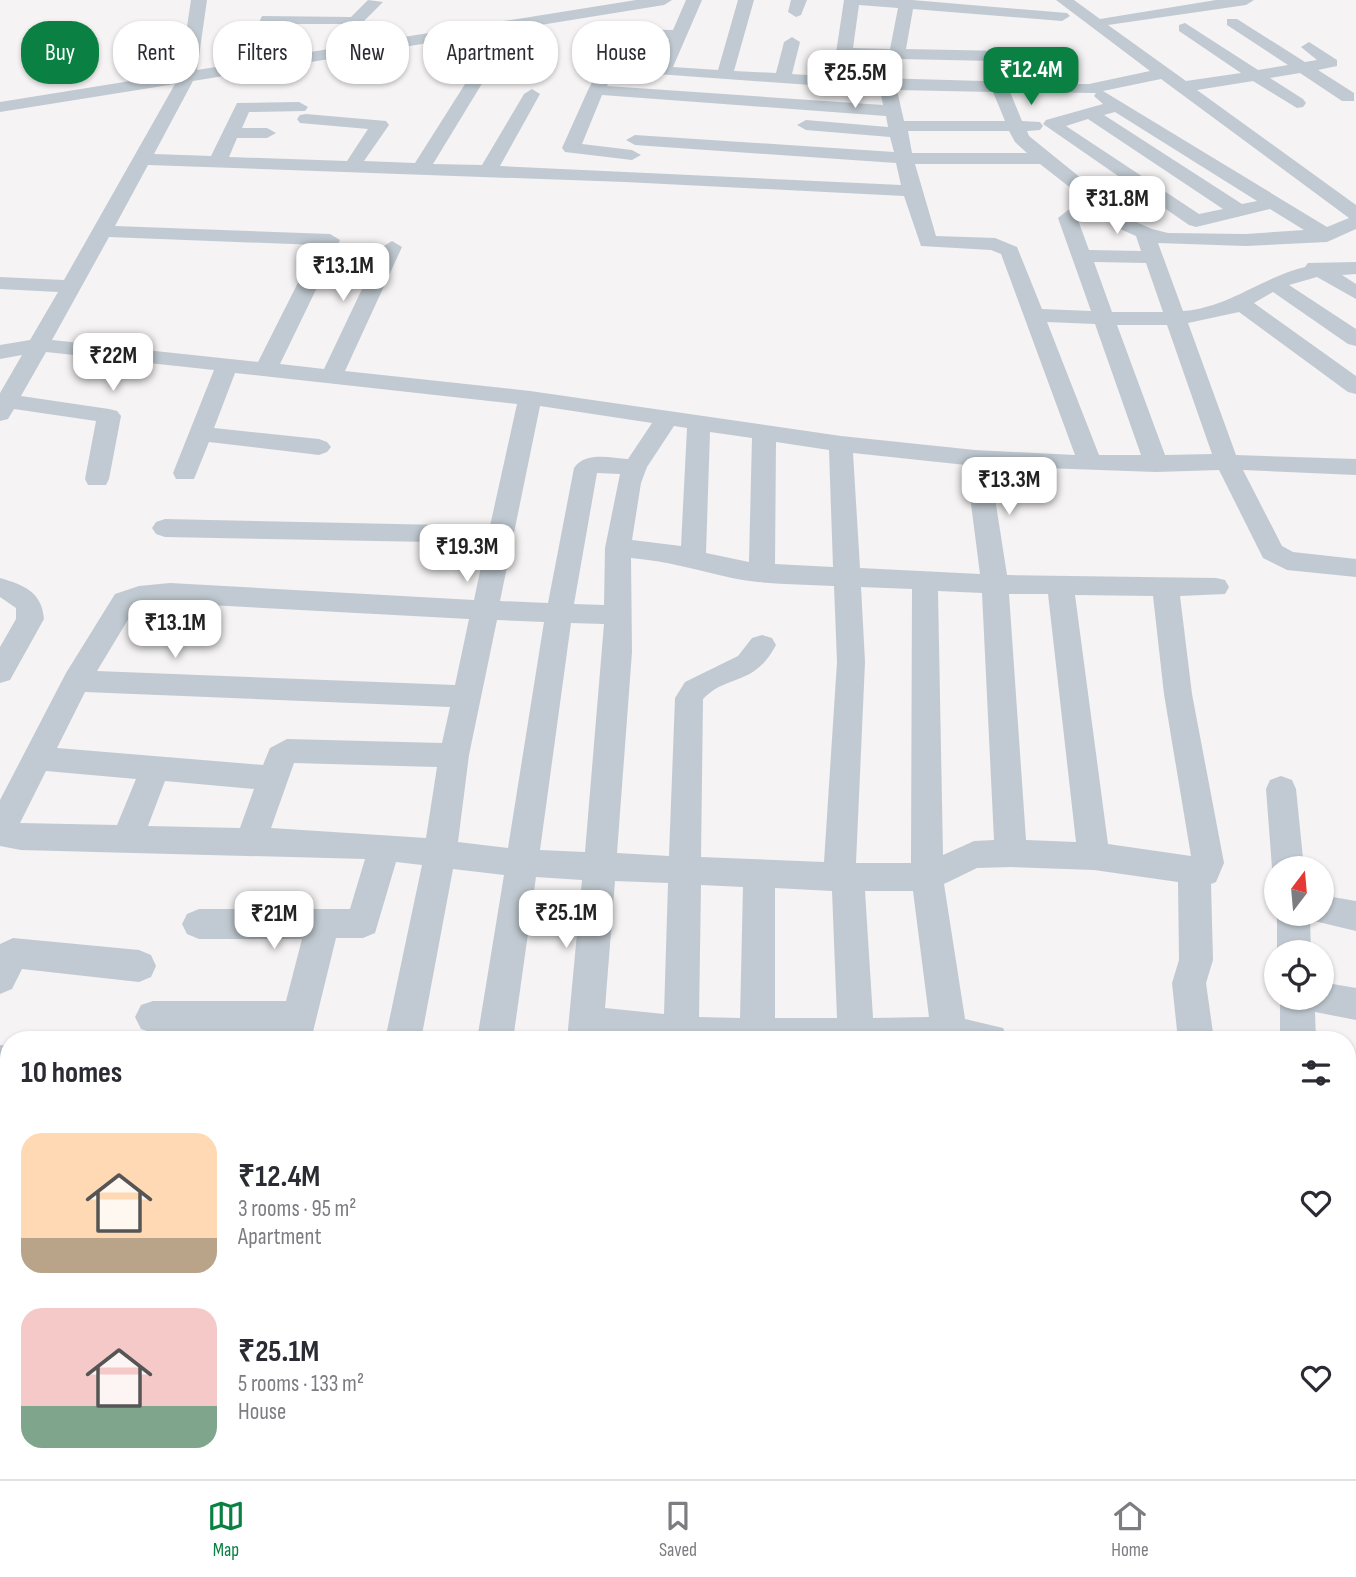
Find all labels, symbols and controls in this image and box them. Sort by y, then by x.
chip: Buy [21,21,99,84]
chip: Rent [113,21,199,84]
chip: Filters [213,21,312,84]
chip: New [326,21,409,84]
chip: Apartment [423,21,558,84]
chip: House [572,21,670,84]
pin: ₹12.4M [974,48,1088,107]
pin: ₹25.5M [798,50,912,110]
text: ₹12.4M [999,56,1063,84]
text: ₹25.5M [823,59,887,87]
pin: ₹31.8M [1060,176,1174,236]
text: ₹31.8M [1085,185,1149,213]
pin: ₹13.1M [286,244,400,303]
text: ₹13.1M [312,252,374,280]
pin: ₹22M [72,334,154,393]
text: ₹22M [89,342,137,370]
pin: ₹13.3M [952,458,1066,517]
text: ₹13.3M [978,466,1040,494]
pin: ₹19.3M [410,524,524,584]
text: ₹19.3M [436,533,498,561]
pin: ₹13.1M [118,600,232,660]
text: ₹13.1M [144,609,206,637]
north arrow [1264,856,1334,926]
map controls [1264,856,1334,1010]
pin: ₹25.1M [509,890,623,950]
pin: ₹21M [233,892,315,951]
text: ₹25.1M [535,899,597,927]
text: ₹21M [251,900,297,928]
button: locate [1264,940,1334,1010]
icon: filters [1297,1054,1335,1092]
text: 10 homes [21,1055,122,1091]
text: ₹12.4M [238,1159,320,1195]
icon: home [77,1161,161,1245]
icon: heart [1297,1184,1335,1222]
text: 3 rooms · 95 m² [238,1195,357,1223]
text: Apartment [238,1223,322,1251]
text: ₹25.1M [238,1334,319,1370]
icon: home [77,1336,161,1420]
icon: heart [1297,1359,1335,1397]
text: 5 rooms · 133 m² [238,1370,364,1398]
text: House [238,1398,286,1426]
tab: Map [207,1497,245,1562]
tab: Saved [659,1497,697,1562]
tab: Home [1111,1497,1149,1562]

